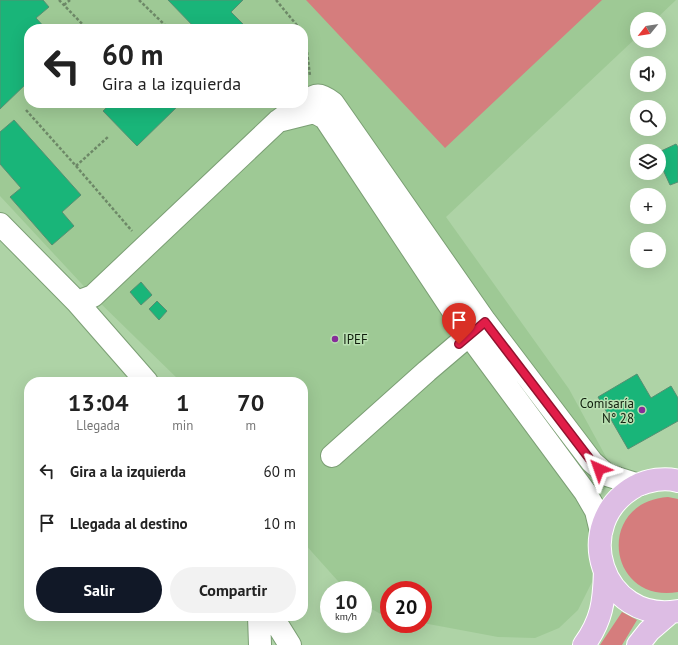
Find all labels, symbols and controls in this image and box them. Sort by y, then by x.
north arrow [630,12,666,48]
map controls [630,12,666,268]
text: 60 m [102,36,163,73]
icon: left [36,40,88,92]
button: sound [630,56,666,92]
text: Gira a la izquierda [102,72,241,95]
button: search [630,100,666,136]
button: layers [630,144,666,180]
button: + [630,188,666,224]
button: − [630,232,666,268]
pin [442,303,476,344]
icon: arrive [448,309,470,331]
place label: IPEF [343,331,368,348]
marker: IPEF [330,334,340,344]
text: 13:04 [68,387,129,418]
text: 1 [176,387,190,418]
text: 70 [237,387,264,418]
place label: Comisaría N° 28 [580,395,634,427]
marker: Comisaría N° 28 [637,405,647,415]
text: Llegada [76,417,120,434]
text: min [172,417,193,434]
text: m [245,417,256,434]
position arrow [578,448,620,490]
icon: left [36,460,58,482]
text: Gira a la izquierda [70,462,186,481]
text: 60 m [263,462,296,481]
icon: arrive [36,512,58,534]
text: Llegada al destino [70,514,188,533]
text: 10 m [263,514,296,533]
button: Salir [36,567,162,613]
button: Compartir [170,567,296,613]
speed limit sign: 20 [380,581,432,633]
text: 10 [335,589,357,615]
text: km/h [335,610,357,623]

